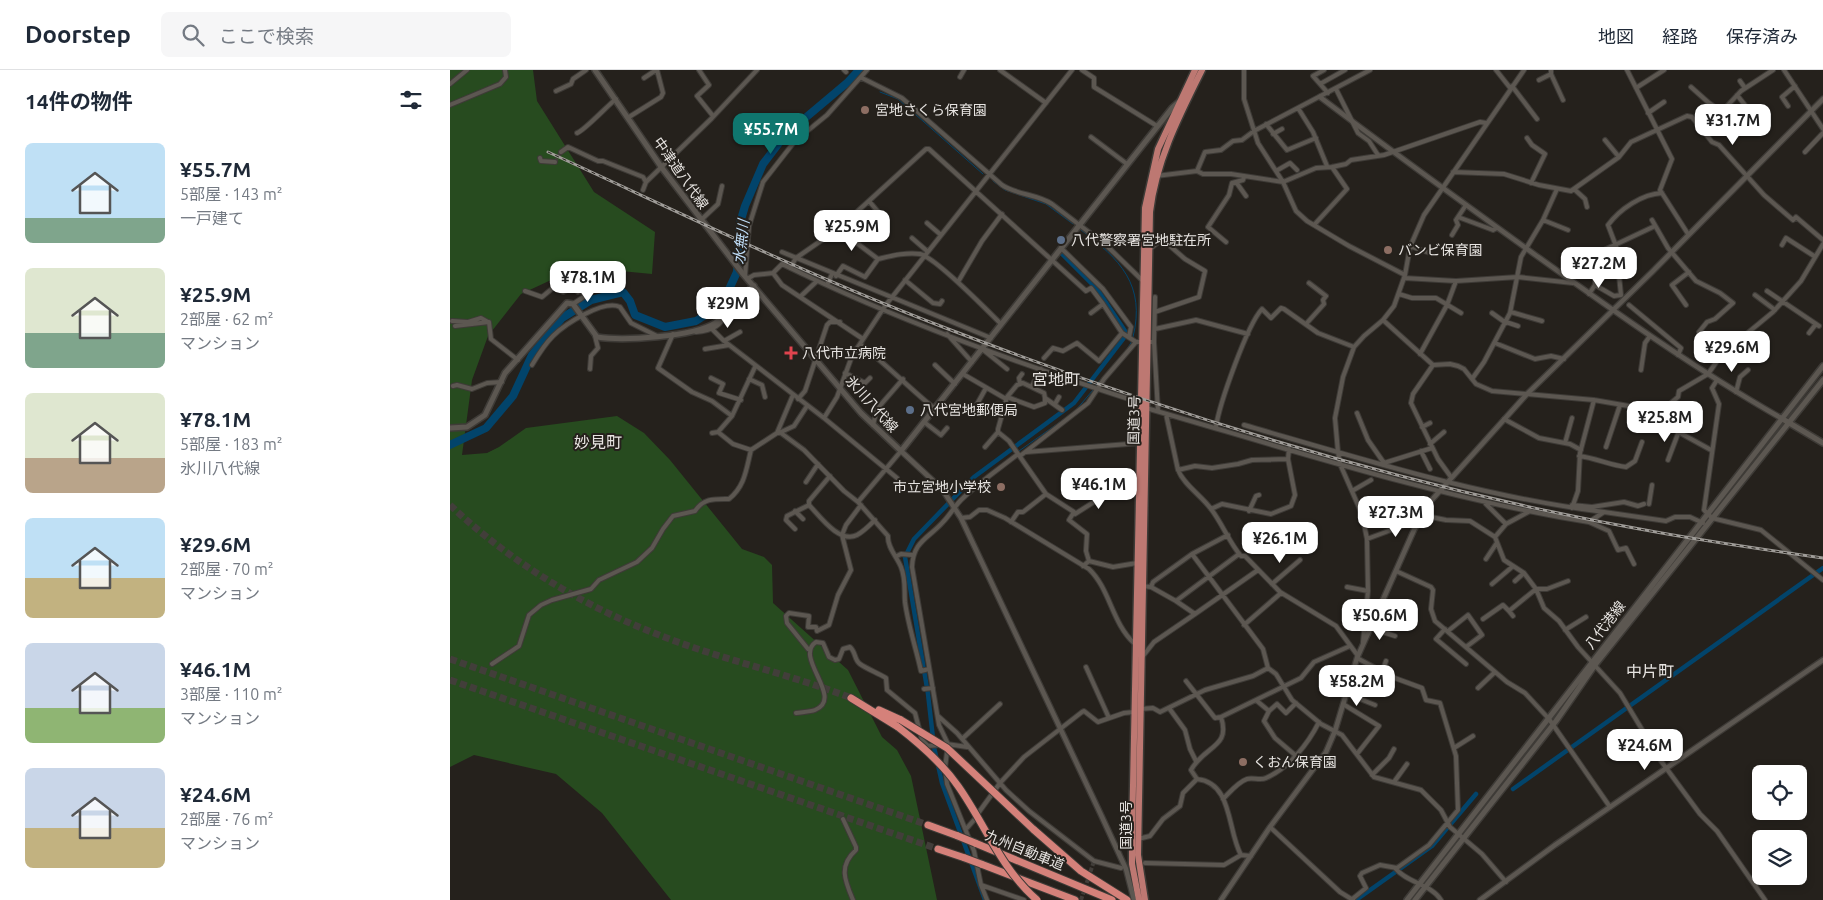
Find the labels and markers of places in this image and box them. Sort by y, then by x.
place label: 宮地さくら保育園 [875,102,987,118]
marker: 宮地さくら保育園 [859,104,871,116]
pin: ¥31.7M [1692,104,1774,146]
pin: ¥55.7M [730,112,812,155]
pin: ¥25.9M [811,210,893,252]
place label: 八代警察署宮地駐在所 [1071,232,1211,248]
marker: 八代警察署宮地駐在所 [1055,234,1067,246]
place label: バンビ保育園 [1398,242,1483,258]
marker: バンビ保育園 [1382,244,1394,256]
pin: ¥27.2M [1558,246,1640,289]
pin: ¥78.1M [547,260,629,303]
pin: ¥29M [698,286,758,329]
pin: ¥29.6M [1691,330,1773,373]
place label: 八代市立病院 [802,345,886,361]
marker: 八代市立病院 [784,346,798,360]
pin: ¥25.8M [1624,400,1706,443]
place label: 八代宮地郵便局 [920,402,1018,418]
marker: 八代宮地郵便局 [904,404,916,416]
pin: ¥46.1M [1058,468,1140,510]
place label: 市立宮地小学校 [893,479,991,495]
marker: 市立宮地小学校 [995,481,1007,493]
pin: ¥27.3M [1355,496,1437,538]
pin: ¥26.1M [1239,522,1321,564]
pin: ¥50.6M [1339,598,1421,641]
pin: ¥58.2M [1316,664,1398,707]
pin: ¥24.6M [1604,728,1686,771]
place label: くおん保育園 [1253,754,1337,770]
marker: くおん保育園 [1237,756,1249,768]

